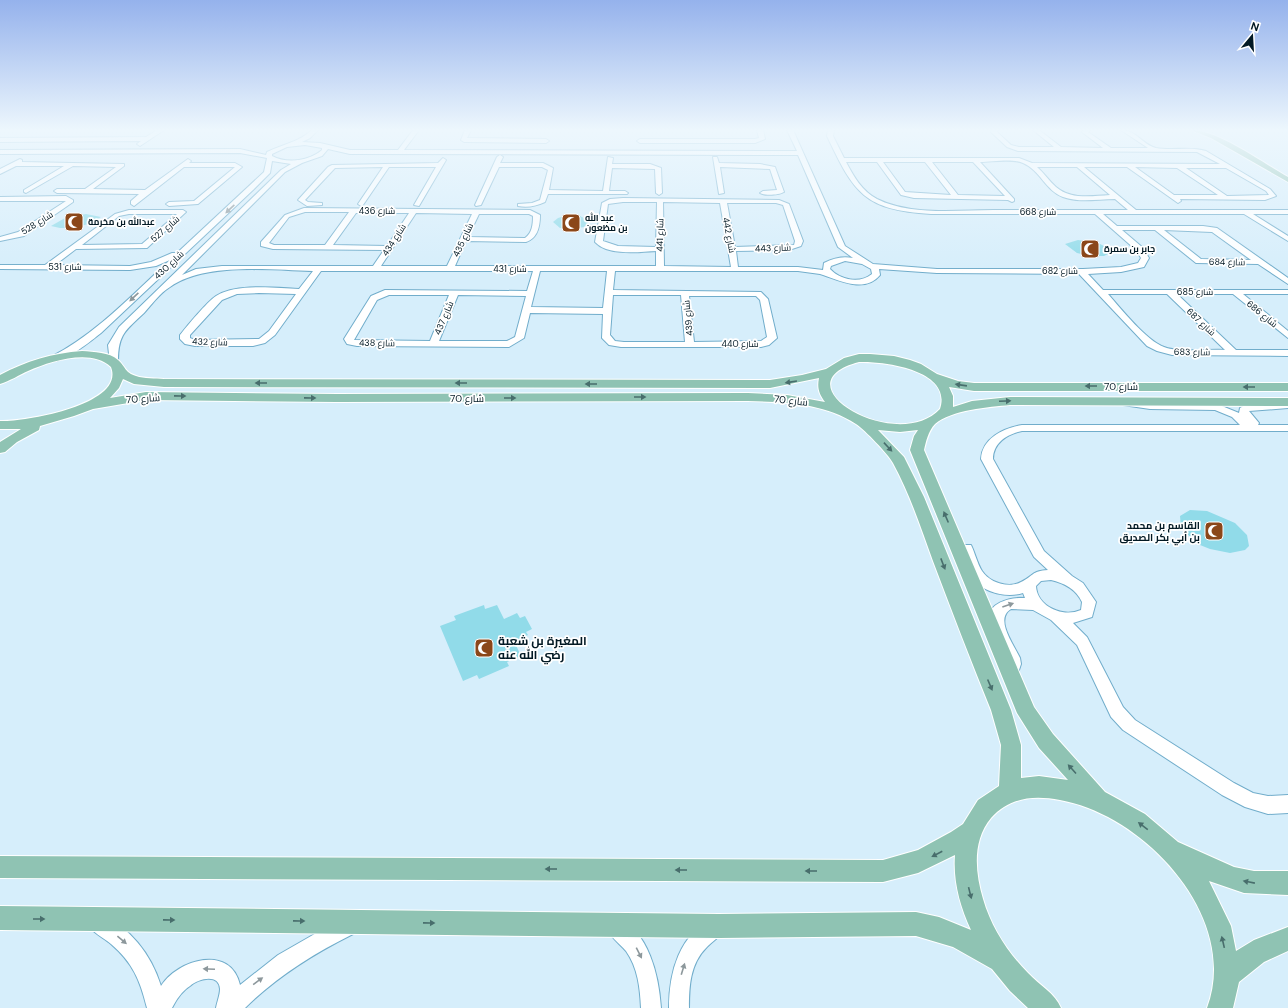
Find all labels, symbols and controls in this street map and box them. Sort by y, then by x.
north arrow [1232,16,1272,56]
text: N [1249,19,1261,34]
one-way arrow [224,204,235,213]
street label: شارع 436 [359,205,395,217]
street label: شارع 668 [1020,206,1056,218]
street label: شارع 528 [19,208,55,238]
mosque icon: عبدالله بن مخرمة [63,211,85,233]
place label: عبد الله بن مظعون [585,211,628,234]
mosque icon: عبد الله بن مظعون [560,212,582,234]
street label: شارع 527 [148,213,182,245]
place label: عبدالله بن مخرمة [88,215,155,228]
street label: شارع 442 [720,216,738,254]
street label: شارع 441 [654,218,666,252]
street label: شارع 435 [450,221,476,259]
street label: شارع 434 [379,222,409,258]
mosque icon: جابر بن سمرة [1079,238,1101,260]
street label: شارع 443 [755,241,791,255]
place label: جابر بن سمرة [1104,243,1155,255]
street label: شارع 430 [151,248,187,282]
street label: شارع 684 [1209,256,1245,268]
street label: شارع 531 [48,261,82,273]
street label: شارع 431 [493,263,527,275]
street label: شارع 682 [1042,265,1078,277]
street label: شارع 685 [1177,286,1213,298]
one-way arrow [130,292,139,301]
street label: شارع 686 [1244,298,1280,330]
street label: شارع 437 [432,299,456,337]
street label: شارع 439 [680,299,696,337]
street label: شارع 687 [1184,305,1218,339]
street label: شارع 432 [192,335,228,349]
street label: شارع 438 [359,337,395,349]
street label: شارع 440 [722,338,758,350]
street label: شارع 683 [1174,346,1210,358]
one-way arrow [785,379,797,385]
one-way arrow [254,380,267,386]
one-way arrow [455,380,467,387]
street label: شارع 70 [1104,380,1138,393]
one-way arrow [584,381,597,387]
one-way arrow [955,382,967,388]
one-way arrow [1084,383,1097,389]
one-way arrow [1242,384,1255,390]
street label: شارع 70 [126,391,160,406]
street label: شارع 70 [450,392,484,405]
street label: شارع 70 [773,392,809,409]
one-way arrow [174,393,187,399]
one-way arrow [634,394,647,400]
one-way arrow [304,395,317,401]
one-way arrow [504,395,517,401]
one-way arrow [999,398,1012,404]
one-way arrow [883,442,892,451]
one-way arrow [942,511,948,523]
place label: القاسم بن محمد بن أبي بكر الصديق [1119,519,1200,546]
mosque icon: القاسم بن محمد بن أبي بكر الصديق [1203,520,1225,542]
one-way arrow [940,558,946,570]
one-way arrow [1003,602,1015,608]
place label: المغيرة بن شعبة رضي الله عنه [498,633,587,665]
mosque icon: المغيرة بن شعبة رضي الله عنه [473,637,495,659]
one-way arrow [988,679,994,691]
one-way arrow [1067,764,1076,774]
one-way arrow [1138,822,1149,830]
one-way arrow [932,850,943,857]
one-way arrow [544,866,557,872]
one-way arrow [674,867,687,873]
one-way arrow [804,868,817,874]
one-way arrow [1243,878,1255,884]
one-way arrow [967,887,973,899]
one-way arrow [33,916,46,922]
one-way arrow [163,917,176,923]
one-way arrow [293,918,306,924]
one-way arrow [423,920,436,926]
one-way arrow [116,936,127,945]
one-way arrow [1220,936,1226,949]
one-way arrow [636,948,642,959]
one-way arrow [680,963,686,975]
one-way arrow [202,966,215,972]
one-way arrow [253,977,264,985]

